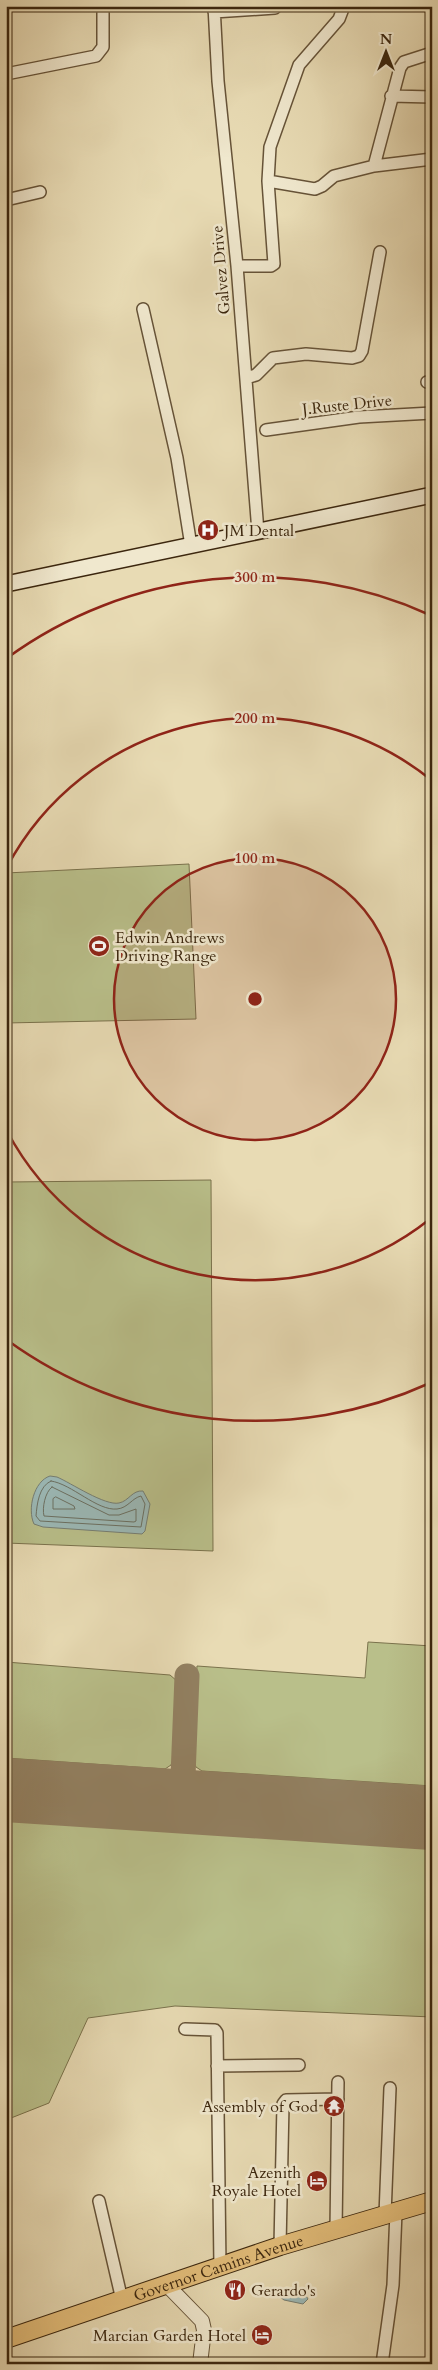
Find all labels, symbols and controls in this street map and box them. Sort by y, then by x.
north arrow [360,28,410,78]
text: N [380,30,392,49]
street label: Galvez Drive [206,225,236,315]
street label: J.Ruste Drive [299,389,393,421]
hospital icon: JM Dental [196,518,220,542]
place label: JM Dental [222,520,294,542]
text: 300 m [235,567,276,587]
text: 200 m [235,708,276,728]
text: 100 m [235,848,276,868]
place label: Edwin Andrews Driving Range [115,927,224,967]
sports icon: Edwin Andrews Driving Range [87,934,111,958]
centre of rings [246,990,264,1008]
temple icon: Assembly of God [322,2094,346,2118]
place label: Assembly of God [202,2096,318,2118]
place label: Azenith Royale Hotel [212,2162,301,2202]
hotel icon: Azenith Royale Hotel [305,2169,329,2193]
street label: Governor Camins Avenue [131,2230,306,2307]
restaurant icon: Gerardo's [223,2278,247,2302]
place label: Gerardo's [251,2280,316,2302]
hotel icon: Marcian Garden Hotel [250,2323,274,2347]
place label: Marcian Garden Hotel [93,2325,246,2347]

